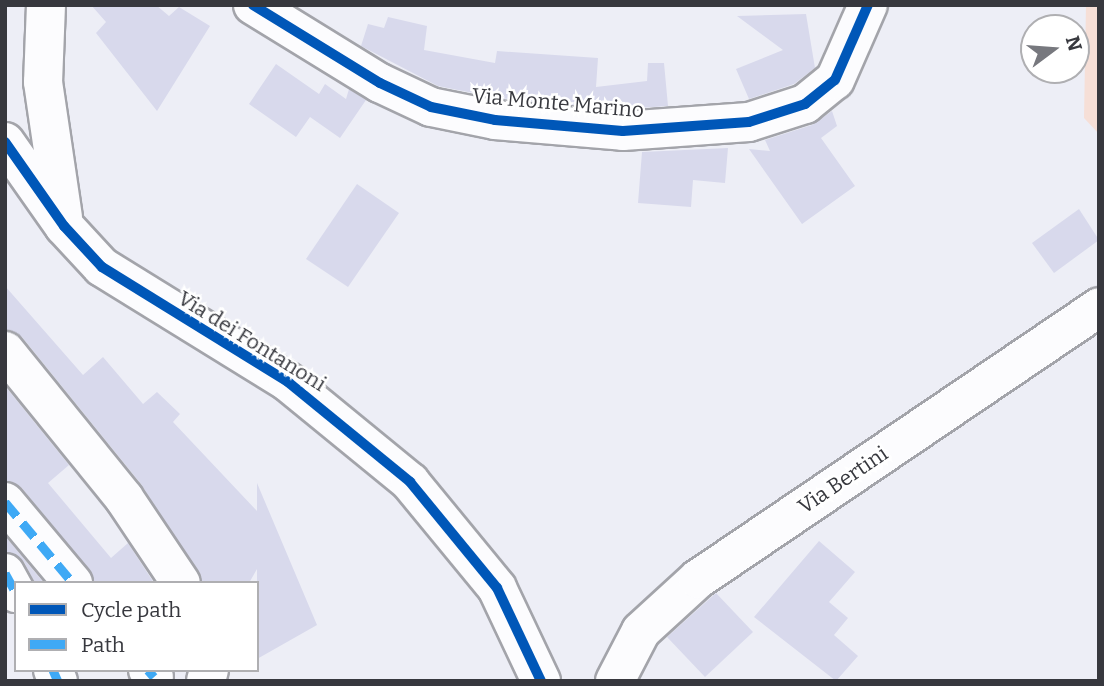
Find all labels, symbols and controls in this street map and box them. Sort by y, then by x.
north arrow [1020,14,1090,84]
text: N [1061,33,1087,54]
street label: Via Monte Marino [471,83,645,123]
street label: Via dei Fontanoni [173,285,331,397]
street label: Via Bertini [793,441,893,519]
legend [14,581,259,672]
text: Cycle path [81,597,181,623]
text: Path [81,632,125,658]

